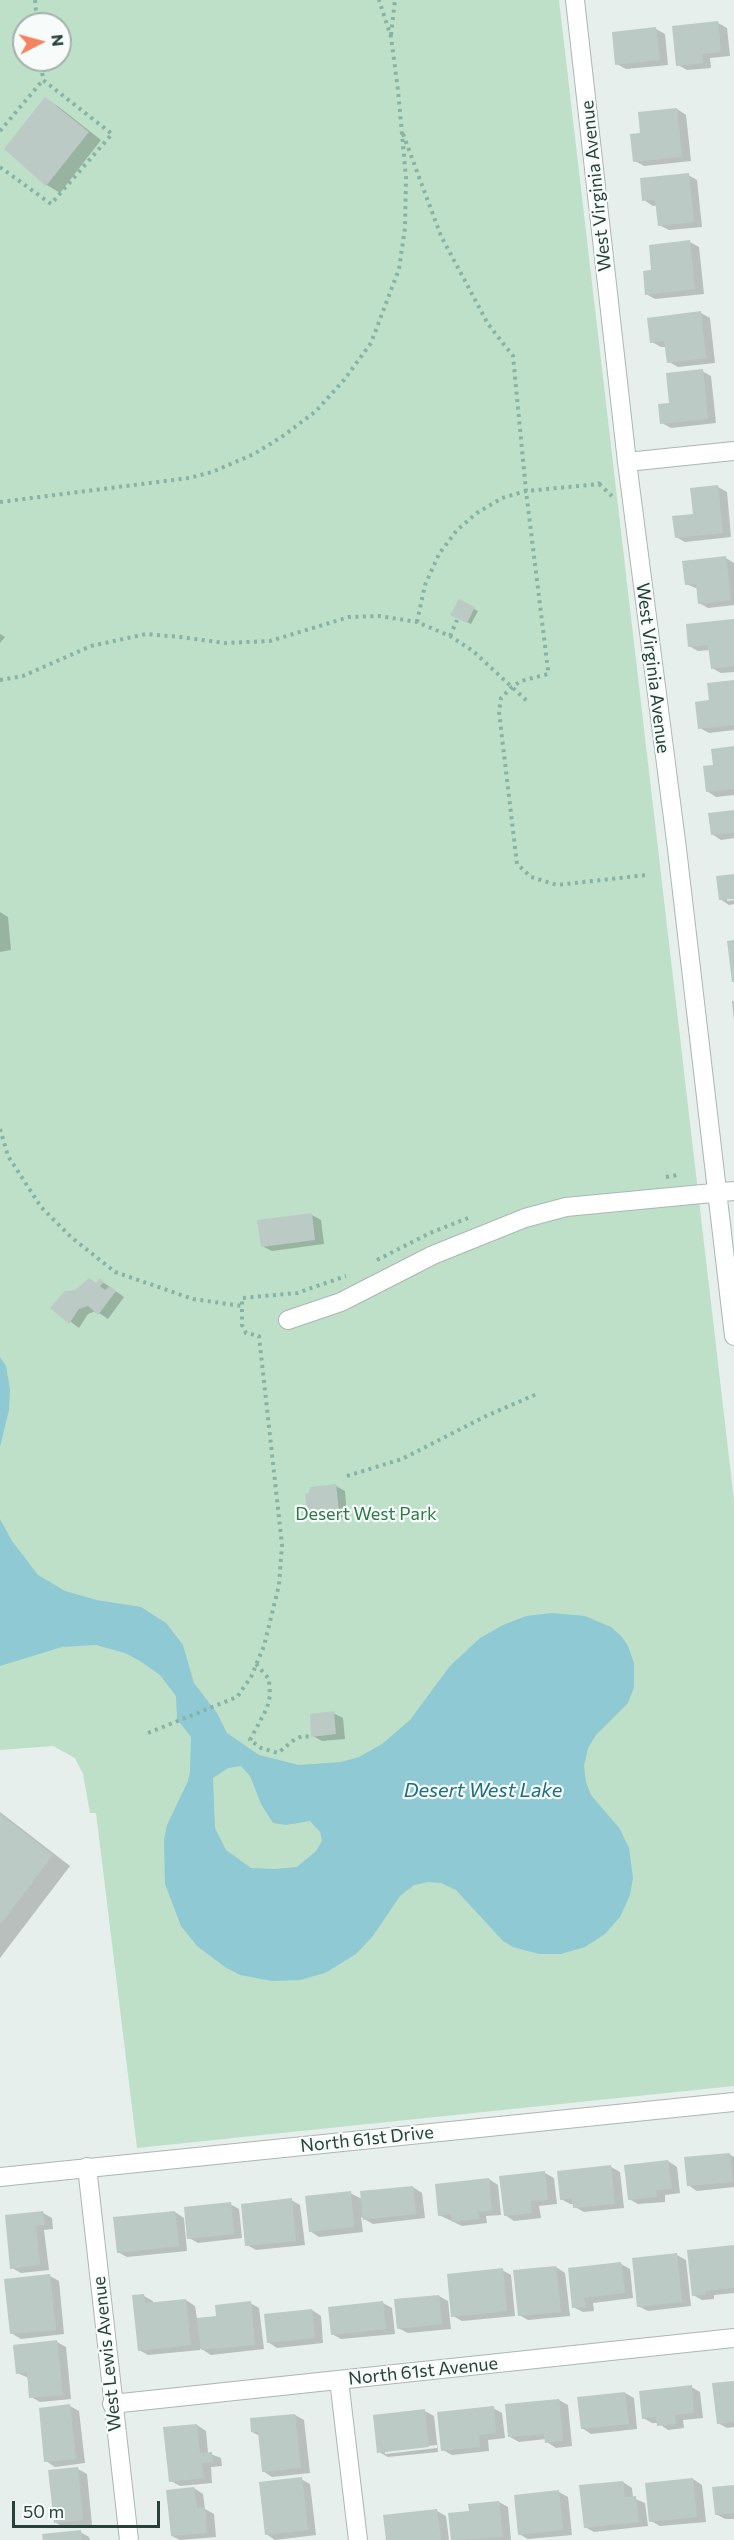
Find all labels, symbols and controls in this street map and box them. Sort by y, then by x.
north arrow [12,12,72,72]
text: N [48,33,68,47]
street label: West Virginia Avenue [576,99,616,273]
street label: West Virginia Avenue [632,581,674,755]
park label: Desert West Park [295,1503,437,1525]
water label: Desert West Lake [404,1778,562,1802]
street label: North 61st Drive [299,2121,435,2157]
street label: West Lewis Avenue [88,2275,126,2433]
street label: North 61st Avenue [347,2352,499,2390]
scale bar [15,2489,164,2527]
text: 50 m [23,2500,64,2522]

